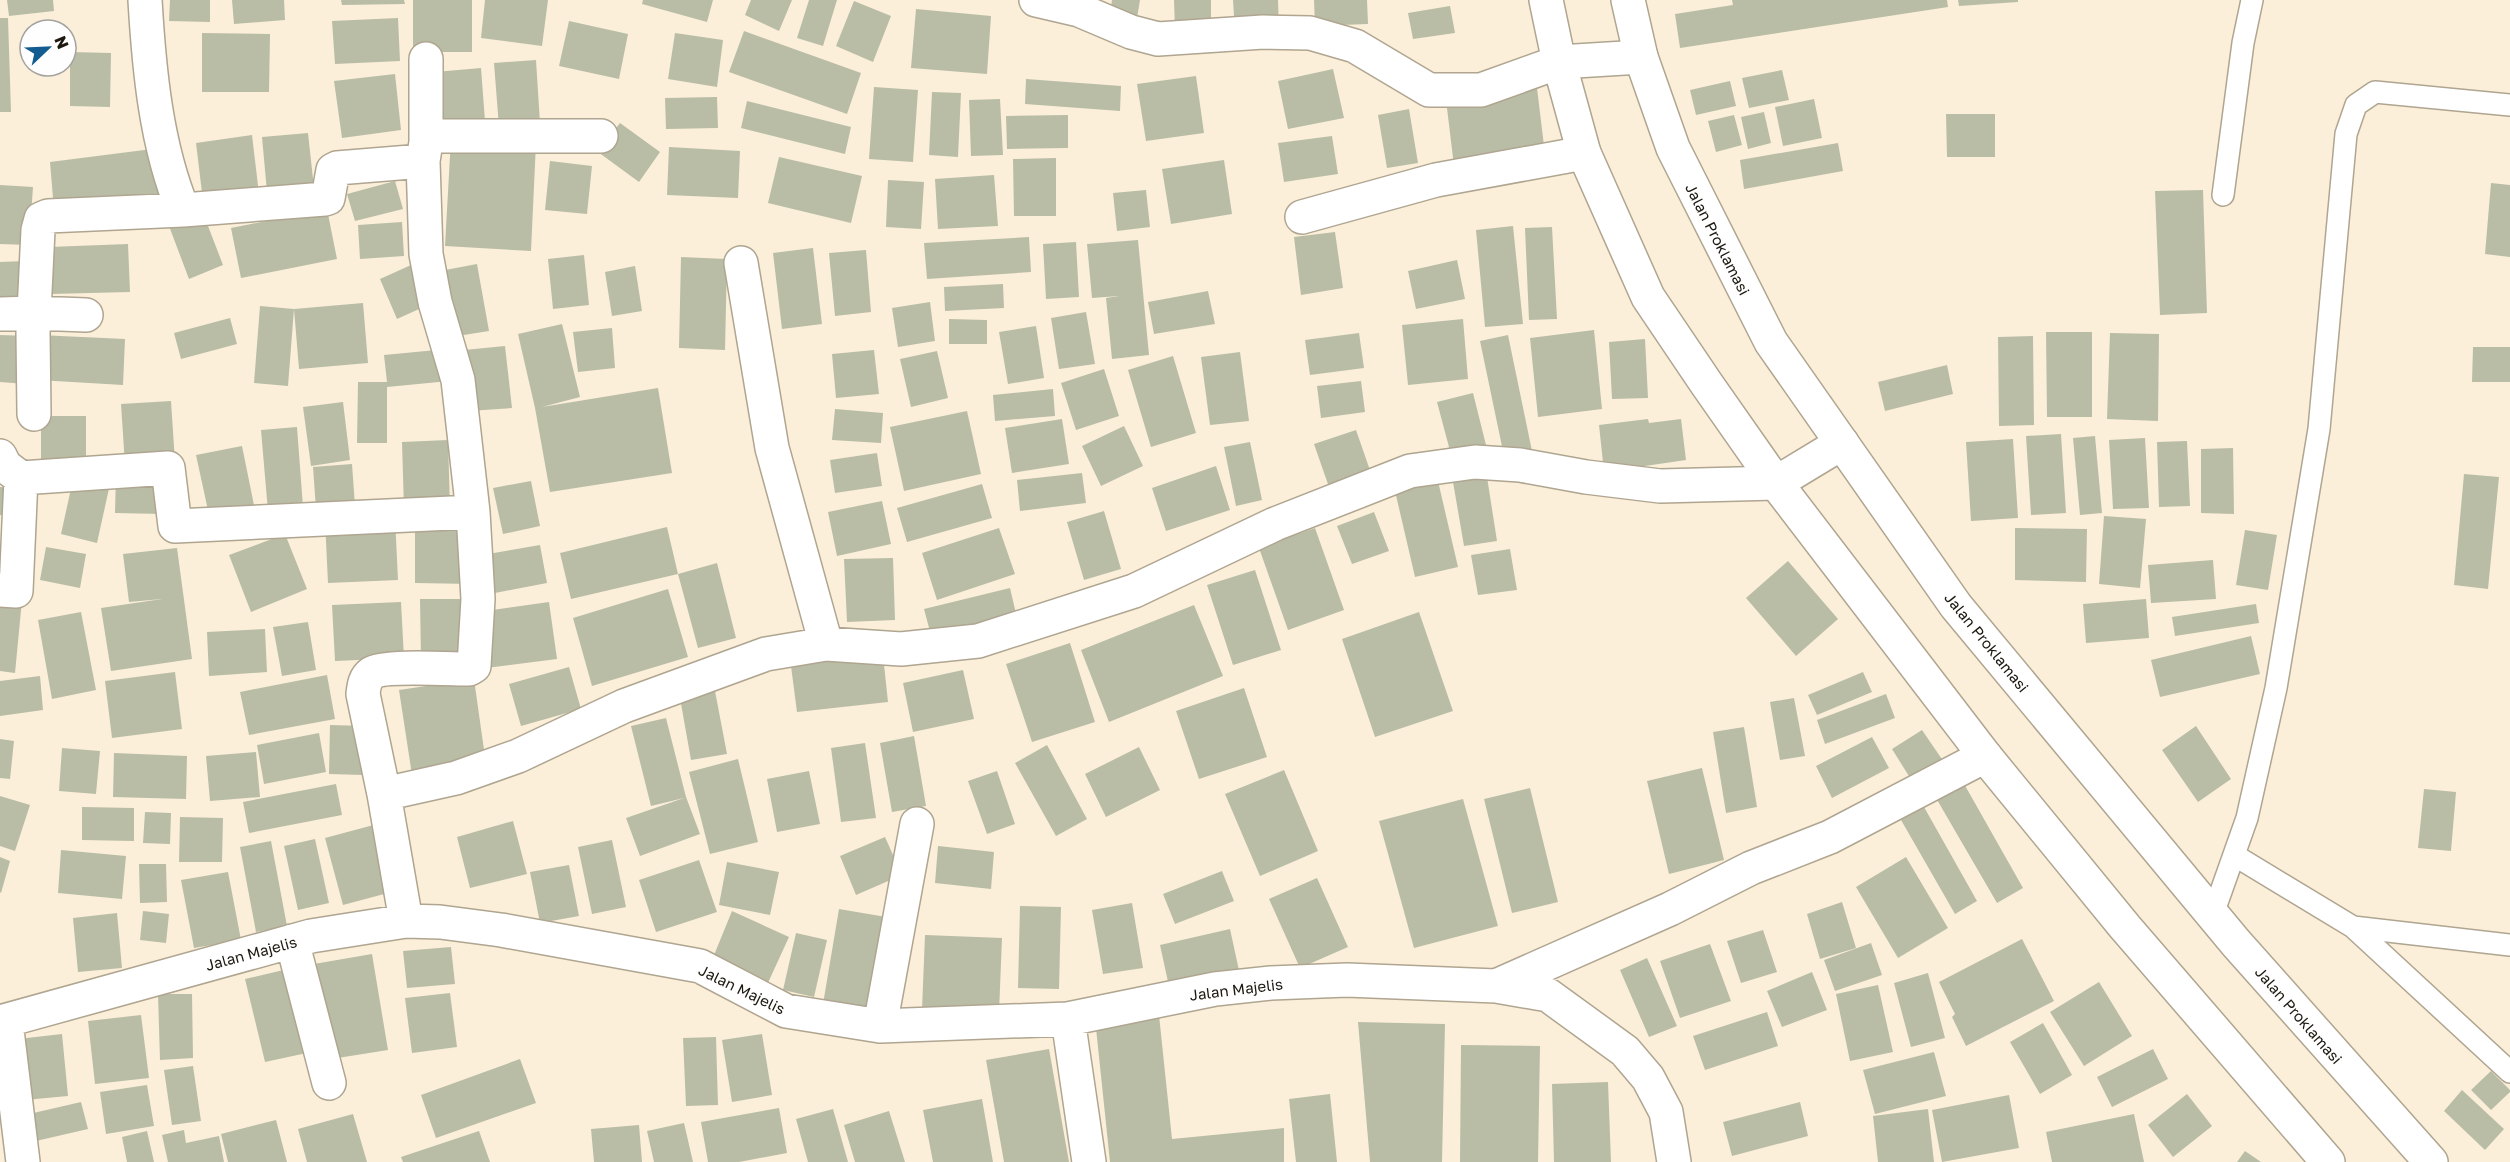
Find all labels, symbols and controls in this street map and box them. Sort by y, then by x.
north arrow [18,18,78,78]
text: N [50,33,73,52]
street label: Jalan Proklamasi [1682,180,1754,298]
street label: Jalan Proklamasi [1941,589,2033,695]
street label: Jalan Majelis [203,932,299,974]
street label: Jalan Majelis [696,960,788,1018]
street label: Jalan Proklamasi [2252,963,2346,1067]
street label: Jalan Majelis [1188,974,1284,1004]

